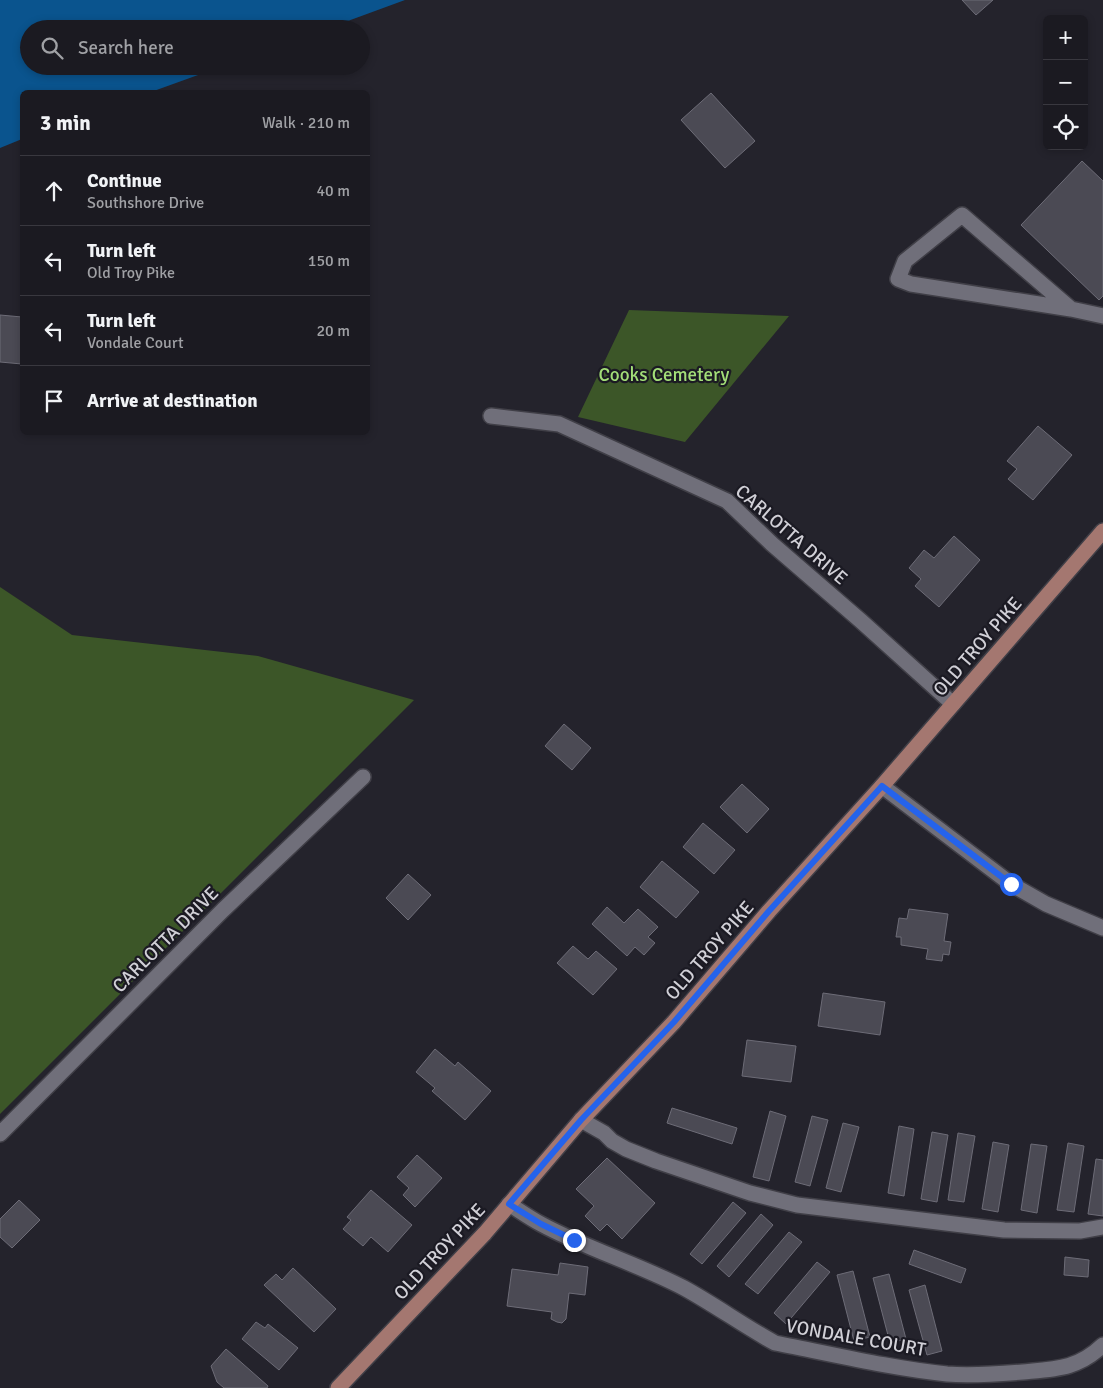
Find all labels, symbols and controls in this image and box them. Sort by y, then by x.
map controls [1043,15,1088,150]
button: + [1043,15,1088,60]
search box [20,20,370,75]
icon: search [38,34,66,62]
text: Search here [78,36,174,60]
button: − [1043,60,1088,105]
button: locate [1043,105,1088,150]
text: 3 min [40,110,91,136]
text: Walk · 210 m [262,113,350,133]
text: Continue [87,169,162,193]
icon: ahead [40,177,68,205]
text: 40 m [316,181,350,201]
text: Southshore Drive [87,193,204,213]
text: Turn left [87,239,156,263]
icon: left [40,247,68,275]
text: 150 m [308,251,350,271]
text: Old Troy Pike [87,263,175,283]
text: Turn left [87,309,156,333]
icon: left [40,317,68,345]
text: 20 m [316,321,350,341]
text: Vondale Court [87,333,184,353]
park label: Cooks Cemetery [599,363,730,387]
icon: arrive [40,387,68,415]
text: Arrive at destination [87,389,258,413]
street label: CARLOTTA DRIVE [730,480,852,590]
street label: OLD TROY PIKE [928,592,1027,701]
route start [1000,873,1023,896]
street label: CARLOTTA DRIVE [107,881,224,998]
street label: OLD TROY PIKE [660,896,759,1005]
street label: OLD TROY PIKE [389,1198,491,1305]
route end [563,1229,586,1252]
street label: VONDALE COURT [784,1314,928,1362]

